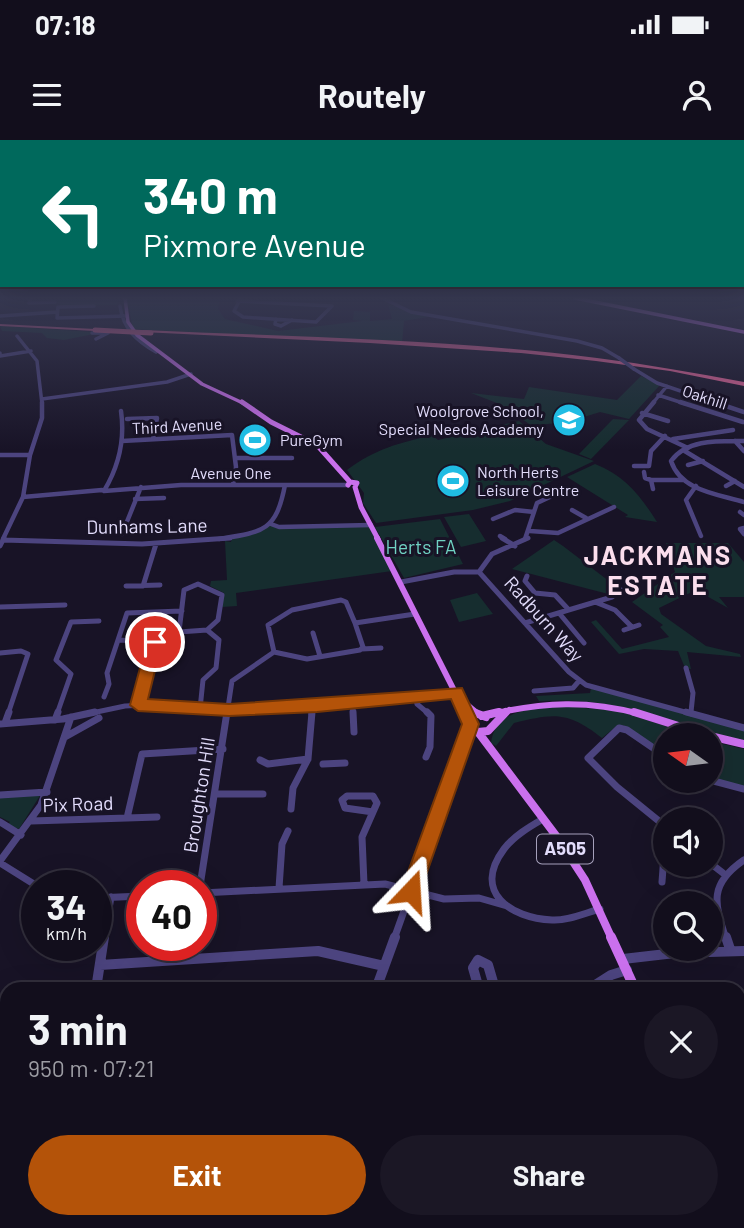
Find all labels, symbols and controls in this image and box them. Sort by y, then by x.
text: 07:18 [35,9,95,40]
icon: menu [28,76,66,114]
text: Routely [318,76,426,114]
icon: person [678,76,716,114]
text: 340 m [143,165,278,224]
icon: left [28,168,119,259]
text: Pixmore Avenue [143,225,366,263]
street label: Oakhill [680,380,730,413]
place label: Woolgrove School, Special Needs Academy [379,401,545,438]
school or university icon: Woolgrove School, Special Needs Academy [550,401,588,439]
street label: Third Avenue [131,414,223,437]
sports icon: PureGym [236,421,274,459]
place label: PureGym [280,430,343,449]
sports icon: North Herts Leisure Centre [434,462,472,500]
place label: North Herts Leisure Centre [477,462,579,499]
street label: Avenue One [190,463,272,482]
street label: Dunhams Lane [86,513,208,538]
park label: Herts FA [386,535,456,558]
district label: JACKMANS ESTATE [584,539,732,600]
street label: Radburn Way [500,571,589,666]
pin [125,612,185,672]
icon: arrive [136,623,174,661]
north arrow [653,723,723,793]
map controls [653,723,723,961]
street label: Broughton Hill [178,735,219,854]
street label: Pix Road [42,791,114,816]
button: sound [653,807,723,877]
road number: A505 [537,834,593,864]
position arrow [374,854,448,928]
speed limit sign: 40 [126,870,217,961]
text: 34 [46,885,87,927]
button: search [653,891,723,961]
text: km/h [46,922,87,944]
text: 3 min [28,1003,128,1053]
button: close [644,1005,718,1079]
text: 950 m · 07:21 [28,1054,154,1082]
button: Exit [28,1135,366,1215]
button: Share [380,1135,718,1215]

